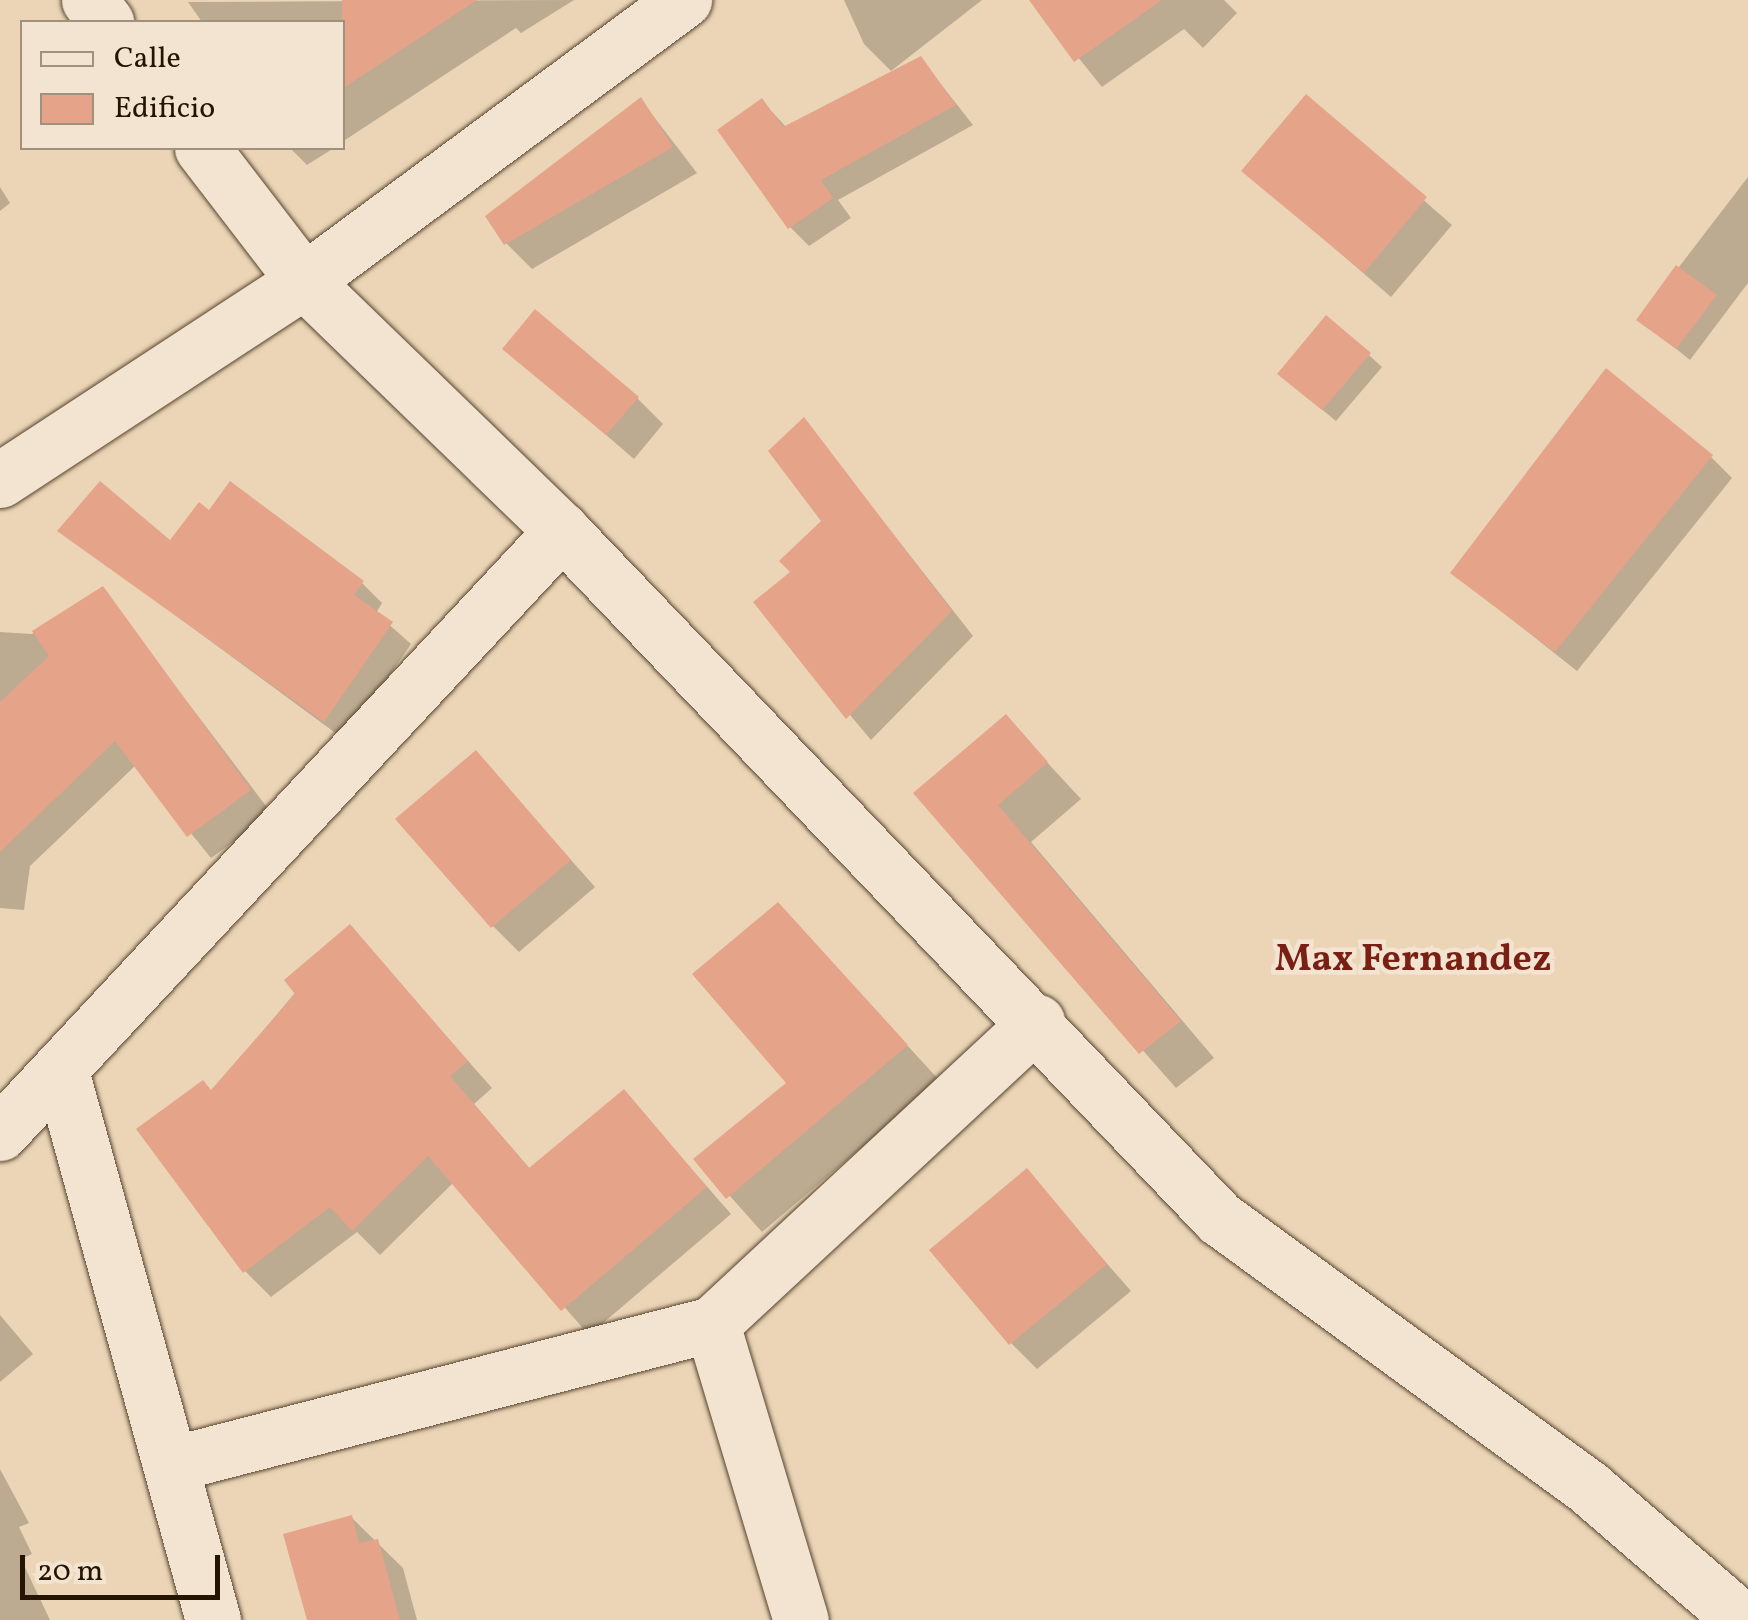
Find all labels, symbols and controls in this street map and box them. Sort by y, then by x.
legend [20,20,345,150]
text: Calle [114,38,181,80]
text: Edificio [114,88,215,130]
district label: Max Fernandez [1275,938,1551,984]
scale bar [25,1535,225,1597]
text: 20 m [37,1551,103,1593]

